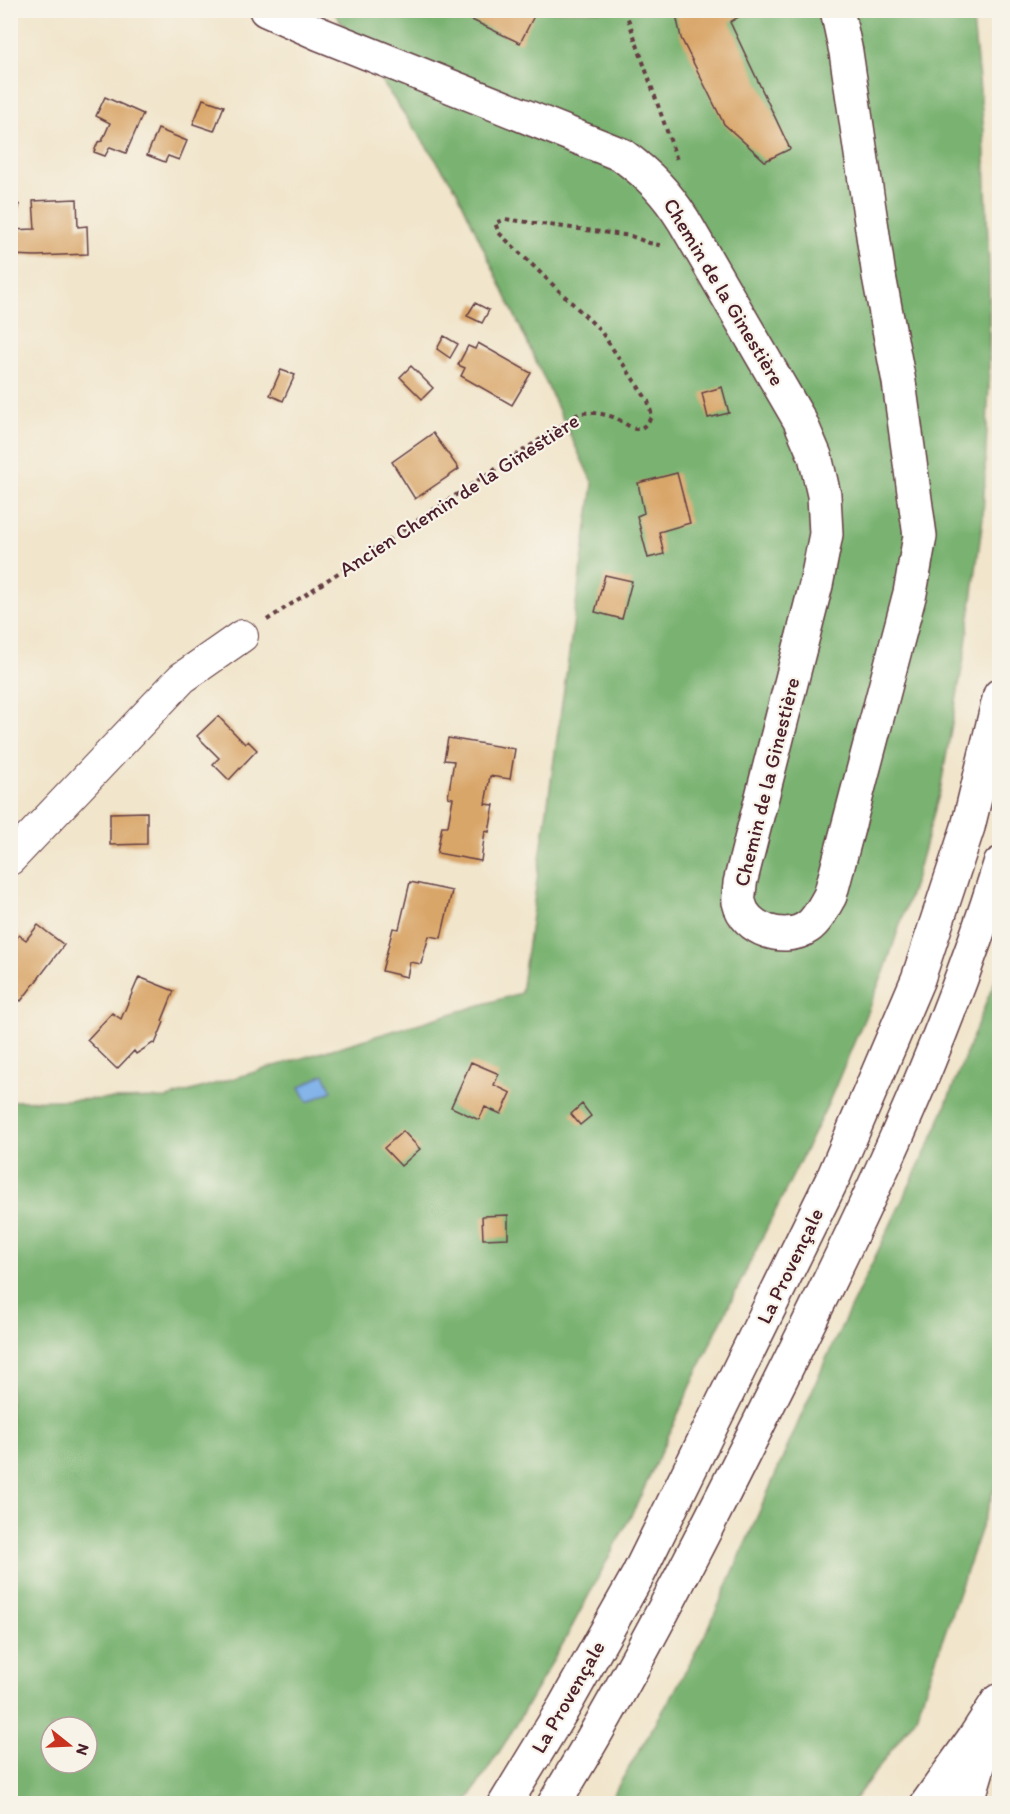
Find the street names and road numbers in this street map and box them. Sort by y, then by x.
street label: Chemin de la Ginestière [658,193,790,390]
street label: Ancien Chemin de la Ginestière [334,408,583,582]
street label: Chemin de la Ginestière [728,675,805,889]
street label: La Provençale [751,1204,828,1328]
street label: La Provençale [525,1636,610,1757]

